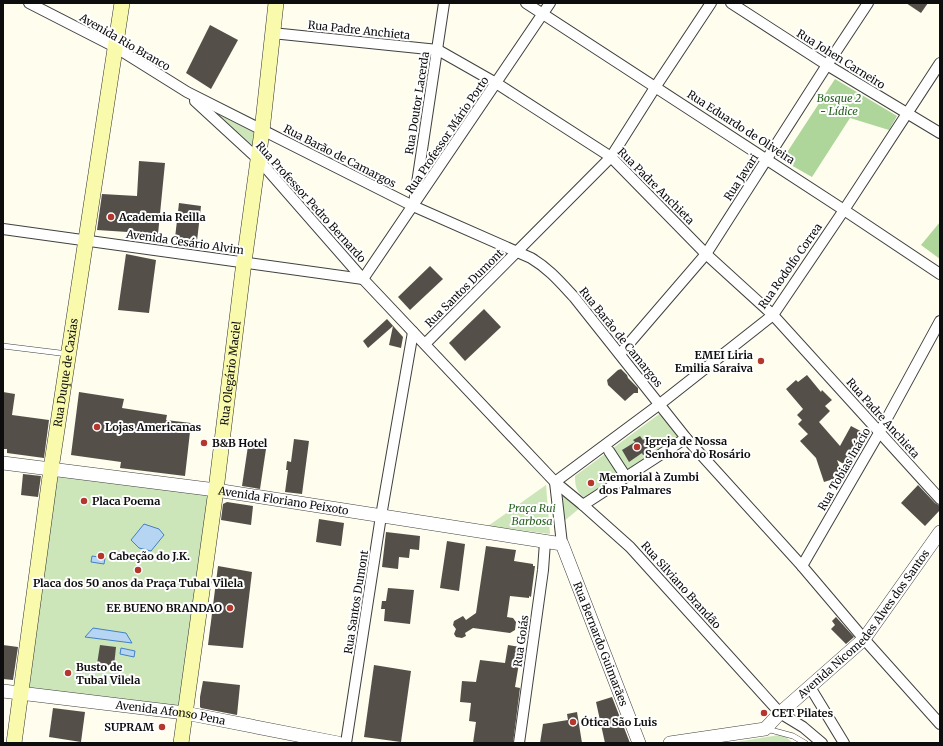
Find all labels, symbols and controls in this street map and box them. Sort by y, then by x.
street label: Avenida Rio Branco [76,10,173,74]
street label: Rua Padre Anchieta [307,18,411,42]
street label: Rua Johen Carneiro [794,26,888,92]
street label: Rua Doutor Lacerda [402,50,432,156]
street label: Rua Professor Mário Porto [402,73,492,196]
street label: Rua Eduardo de Oliveira [685,87,798,167]
park label: Bosque 2 - Lídice [817,91,861,118]
street label: Rua Barão de Camargos [281,122,399,190]
street label: Rua Professor Pedro Bernardo [253,139,369,266]
street label: Rua Padre Anchieta [615,145,697,227]
street label: Rua Javari [721,151,762,203]
place label: Academia Reilla [118,210,206,224]
marker: Academia Reilla [106,212,116,222]
street label: Rua Rodolfo Correa [755,220,825,312]
street label: Avenida Cesário Alvim [124,227,245,257]
street label: Rua Santos Dumont [422,245,507,330]
street label: Rua Barão de Camargos [576,284,666,390]
street label: Rua Duque de Caxias [50,317,81,428]
street label: Rua Olegário Maciel [217,320,244,426]
place label: EMEI Liria Emilia Saraiva [675,348,753,375]
marker: EMEI Liria Emilia Saraiva [756,356,766,366]
street label: Rua Padre Anchieta [843,375,923,461]
place label: Lojas Americanas [105,420,202,434]
marker: Lojas Americanas [92,422,102,432]
street label: Rua Tobias Inácio [815,425,874,513]
place label: Igreja de Nossa Senhora do Rosário [645,434,751,461]
place label: B&B Hotel [212,436,268,450]
marker: B&B Hotel [199,438,209,448]
marker: Igreja de Nossa Senhora do Rosário [632,442,642,452]
place label: Memorial à Zumbi dos Palmares [599,470,699,497]
marker: Memorial à Zumbi dos Palmares [586,478,596,488]
street label: Avenida Floriano Peixoto [216,483,350,518]
place label: Placa Poema [92,494,160,508]
marker: Placa Poema [79,496,89,506]
park label: Praça Rui Barbosa [508,501,556,528]
street label: Rua Silviano Brandão [638,539,724,632]
street label: Avenida Nicomedes Alves dos Santos [794,547,932,702]
street label: Rua Santos Dumont [341,548,371,655]
place label: Cabeção do J.K. [109,549,190,563]
marker: Cabeção do J.K. [96,551,106,561]
marker: Placa dos 50 anos da Praça Tubal Vilela [133,565,143,575]
place label: Placa dos 50 anos da Praça Tubal Vilela [33,576,243,590]
street label: Rua Bernardo Guimarães [570,580,631,708]
place label: EE BUENO BRANDAO [106,601,222,615]
marker: EE BUENO BRANDAO [225,603,235,613]
street label: Rua Goiás [510,614,532,668]
place label: Busto de Tubal Vilela [76,660,140,687]
marker: Busto de Tubal Vilela [63,668,73,678]
street label: Avenida Afonso Pena [114,698,227,728]
place label: CET Pilates [772,706,834,720]
marker: CET Pilates [759,708,769,718]
place label: Ótica São Luis [581,715,658,729]
marker: Ótica São Luis [568,717,578,727]
place label: SUPRAM [104,720,155,734]
marker: SUPRAM [157,722,167,732]

